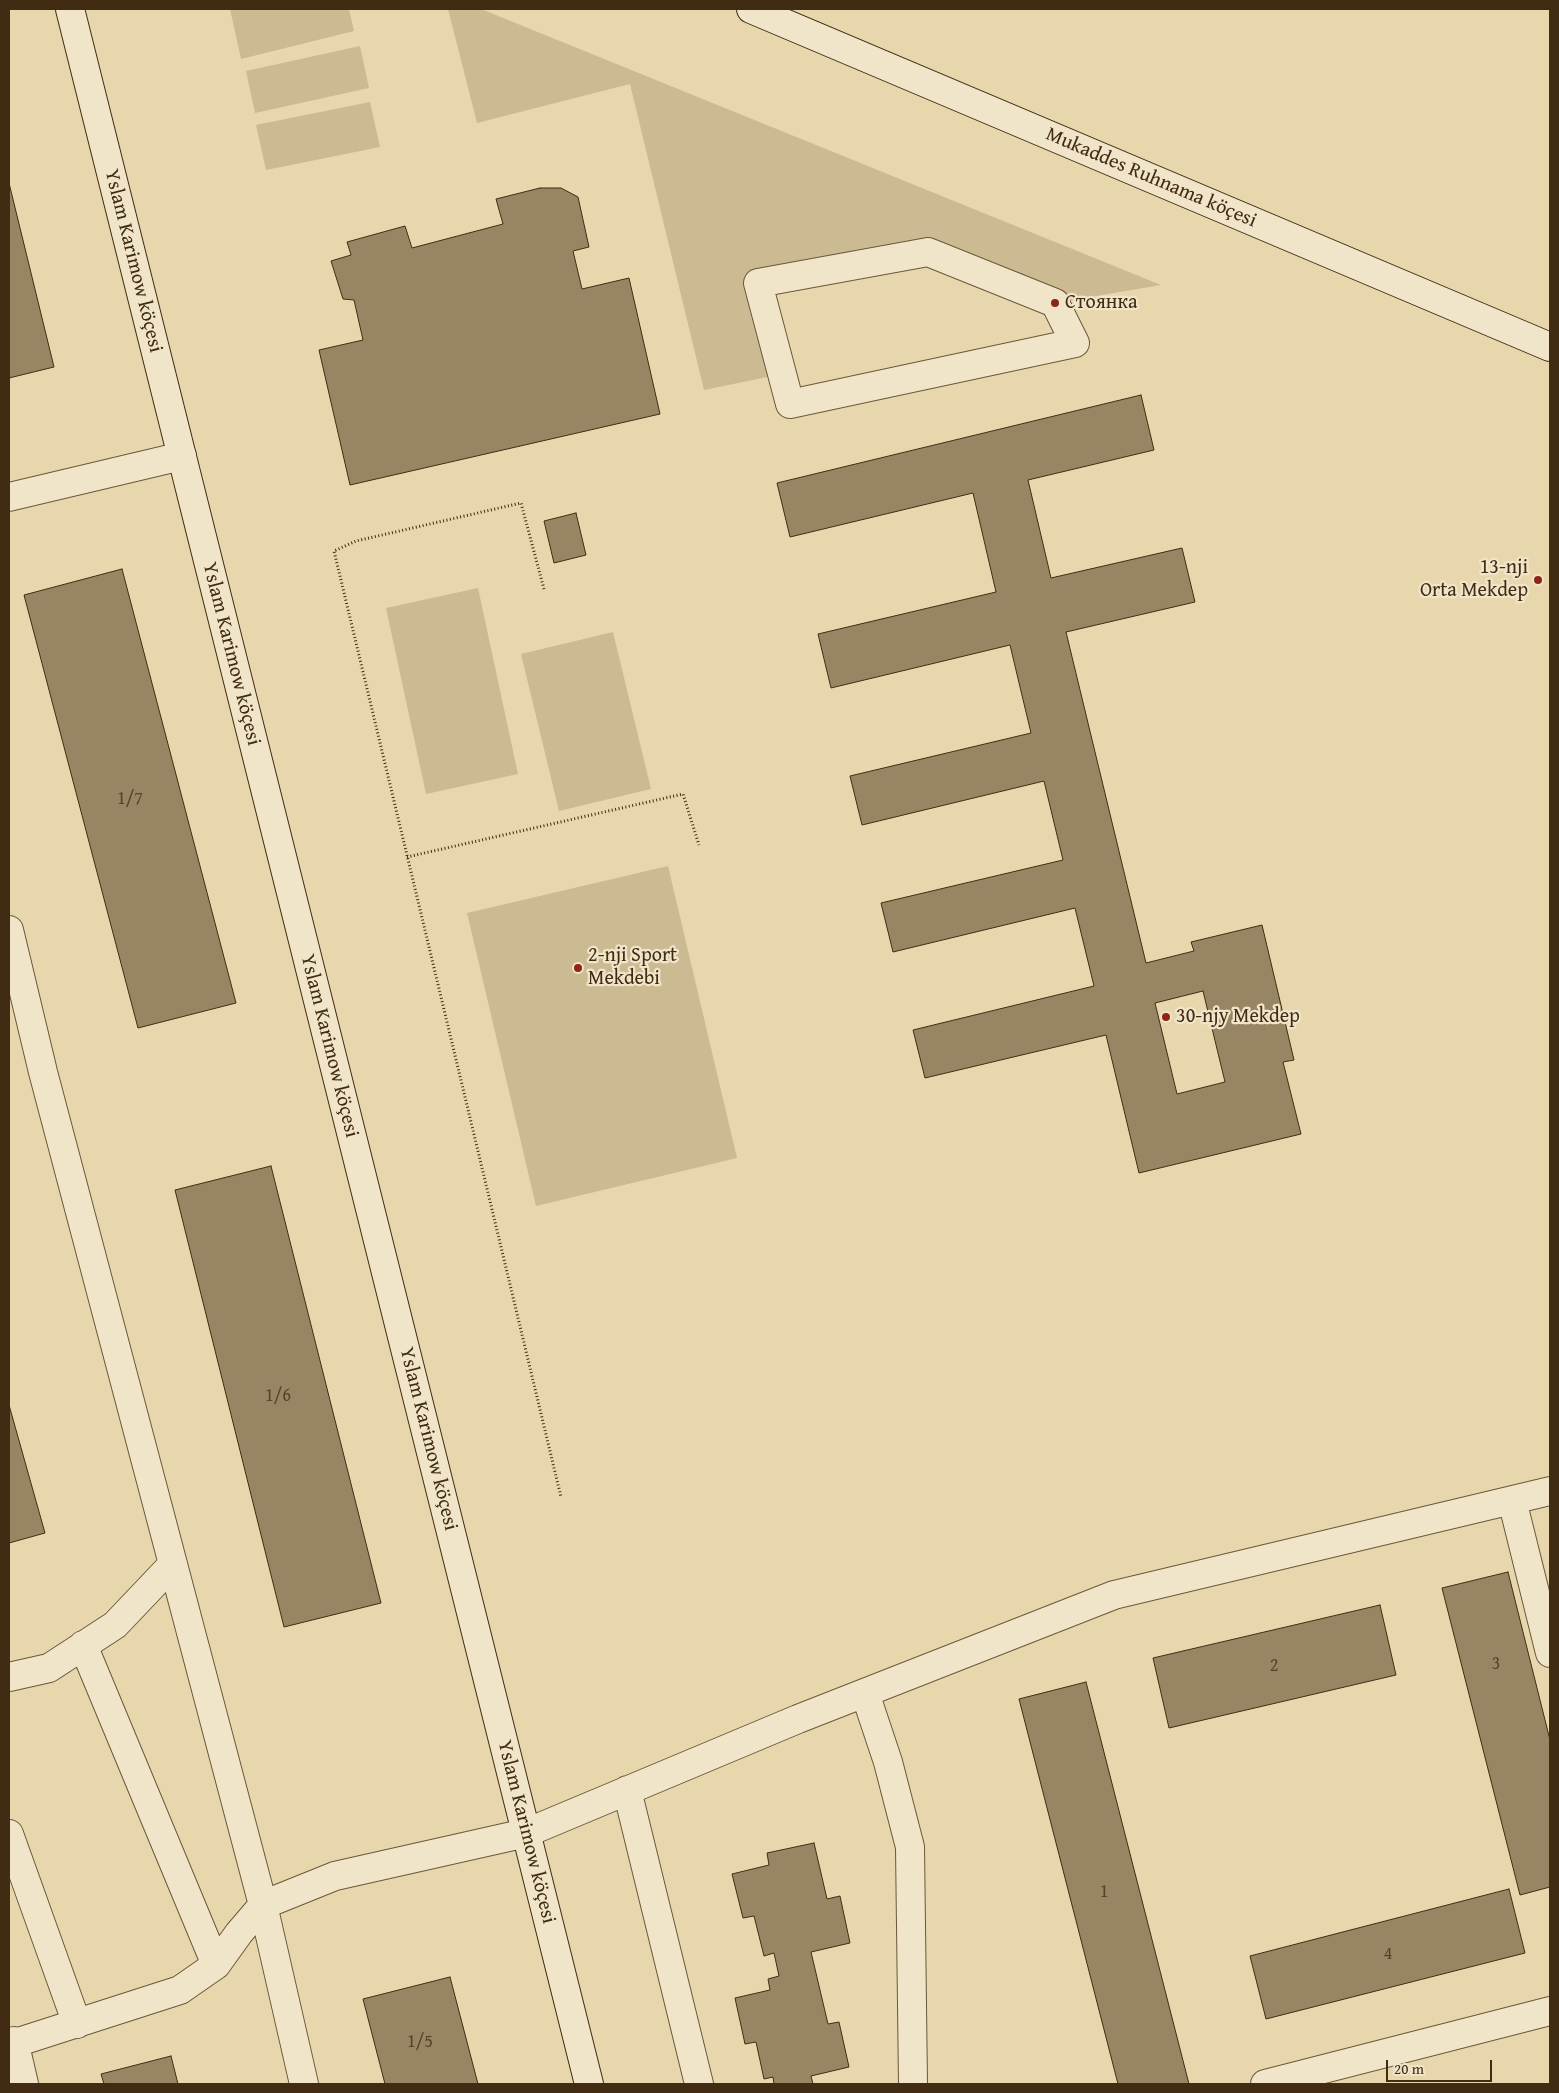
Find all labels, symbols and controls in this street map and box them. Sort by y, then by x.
street label: Mukaddes Ruhnama köçesi [1042,123,1260,233]
street label: Yslam Karimow köçesi [99,167,167,355]
place label: Стоянка [1065,291,1137,315]
marker: Стоянка [1049,297,1061,309]
place label: 13-nji Orta Mekdep [1420,556,1528,603]
street label: Yslam Karimow köçesi [197,560,265,748]
marker: 13-nji Orta Mekdep [1532,574,1544,586]
house number: 1/7 [117,788,143,810]
place label: 2-nji Sport Mekdebi [588,944,677,991]
street label: Yslam Karimow köçesi [295,952,363,1140]
marker: 2-nji Sport Mekdebi [572,962,584,974]
place label: 30-njy Mekdep [1176,1005,1300,1029]
marker: 30-njy Mekdep [1160,1011,1172,1023]
street label: Yslam Karimow köçesi [394,1345,462,1533]
house number: 1/6 [265,1385,291,1407]
house number: 3 [1492,1653,1500,1675]
house number: 2 [1270,1655,1278,1677]
street label: Yslam Karimow köçesi [492,1738,560,1926]
house number: 1 [1100,1881,1108,1903]
house number: 4 [1384,1943,1392,1965]
house number: 1/5 [407,2031,433,2053]
scale bar [1389,2050,1495,2082]
text: 20 m [1394,2058,1424,2079]

